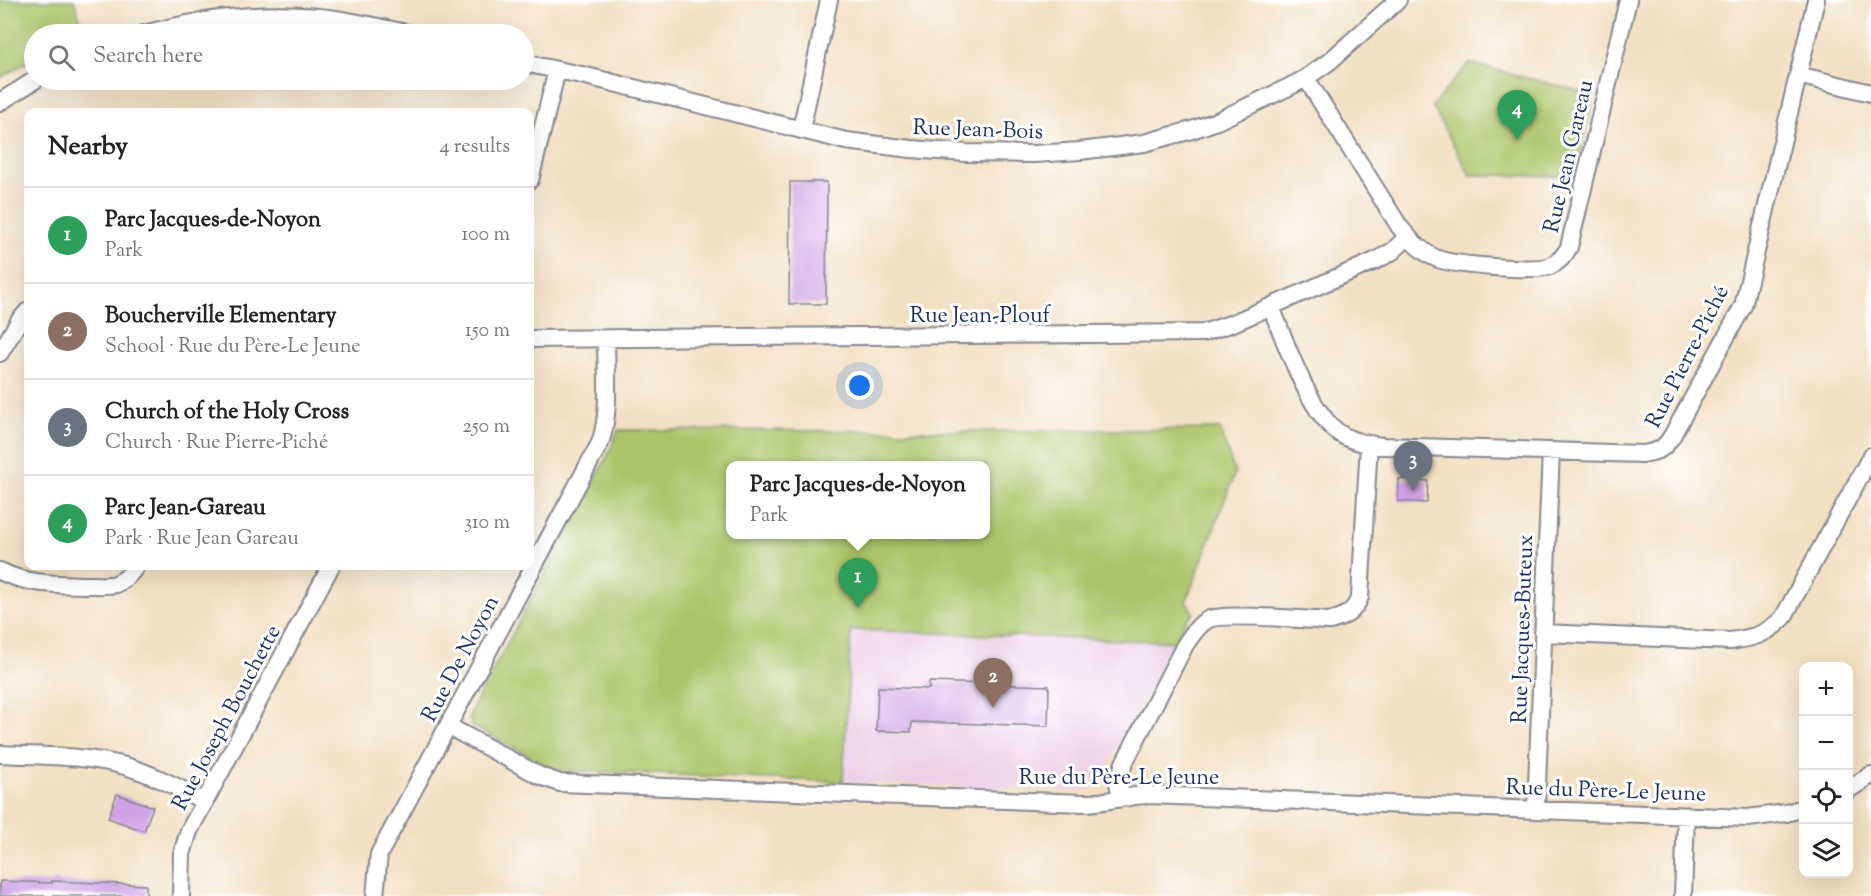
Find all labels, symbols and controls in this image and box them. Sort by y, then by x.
search box [24,24,534,90]
icon: search [45,41,78,74]
text: Search here [93,41,203,73]
street label: Rue Jean Gareau [1537,77,1603,236]
pin: 4 [1498,90,1537,140]
street label: Rue Jean-Bois [912,113,1044,149]
text: Nearby [48,129,128,166]
text: 4 results [439,133,510,162]
text: Parc Jacques-de-Noyon [105,205,321,237]
text: 1 [64,221,71,250]
text: 100 m [461,221,510,250]
text: Park [105,237,143,266]
street label: Rue Pierre-Piché [1639,280,1738,434]
text: Boucherville Elementary [105,301,336,333]
street label: Rue Jean-Plouf [910,301,1052,333]
text: 2 [63,317,72,346]
text: 150 m [465,317,510,346]
text: School · Rue du Père-Le Jeune [105,333,361,362]
your location [845,371,874,400]
text: Church of the Holy Cross [105,397,349,429]
text: 3 [63,413,72,442]
text: 250 m [462,413,510,442]
text: Church · Rue Pierre-Piché [105,429,328,458]
pin: 3 [1394,442,1432,491]
popup [726,461,990,539]
text: Parc Jacques-de-Noyon [750,470,966,502]
text: Parc Jean-Gareau [105,493,266,525]
text: Park [750,502,788,531]
text: 4 [62,509,73,538]
text: 310 m [464,509,510,538]
text: Park · Rue Jean Gareau [105,525,299,554]
street label: Rue Jacques-Buteux [1505,534,1543,724]
pin: 1 [838,558,878,608]
street label: Rue De Noyon [415,590,508,728]
street label: Rue Joseph Bouchette [165,620,290,817]
pin: 2 [974,658,1012,708]
map controls [1799,662,1853,878]
button: + [1799,662,1853,716]
button: − [1799,716,1853,770]
street label: Rue du Père-Le Jeune [1019,763,1219,795]
button: locate [1799,770,1853,824]
street label: Rue du Père-Le Jeune [1505,773,1707,811]
button: layers [1799,824,1853,878]

